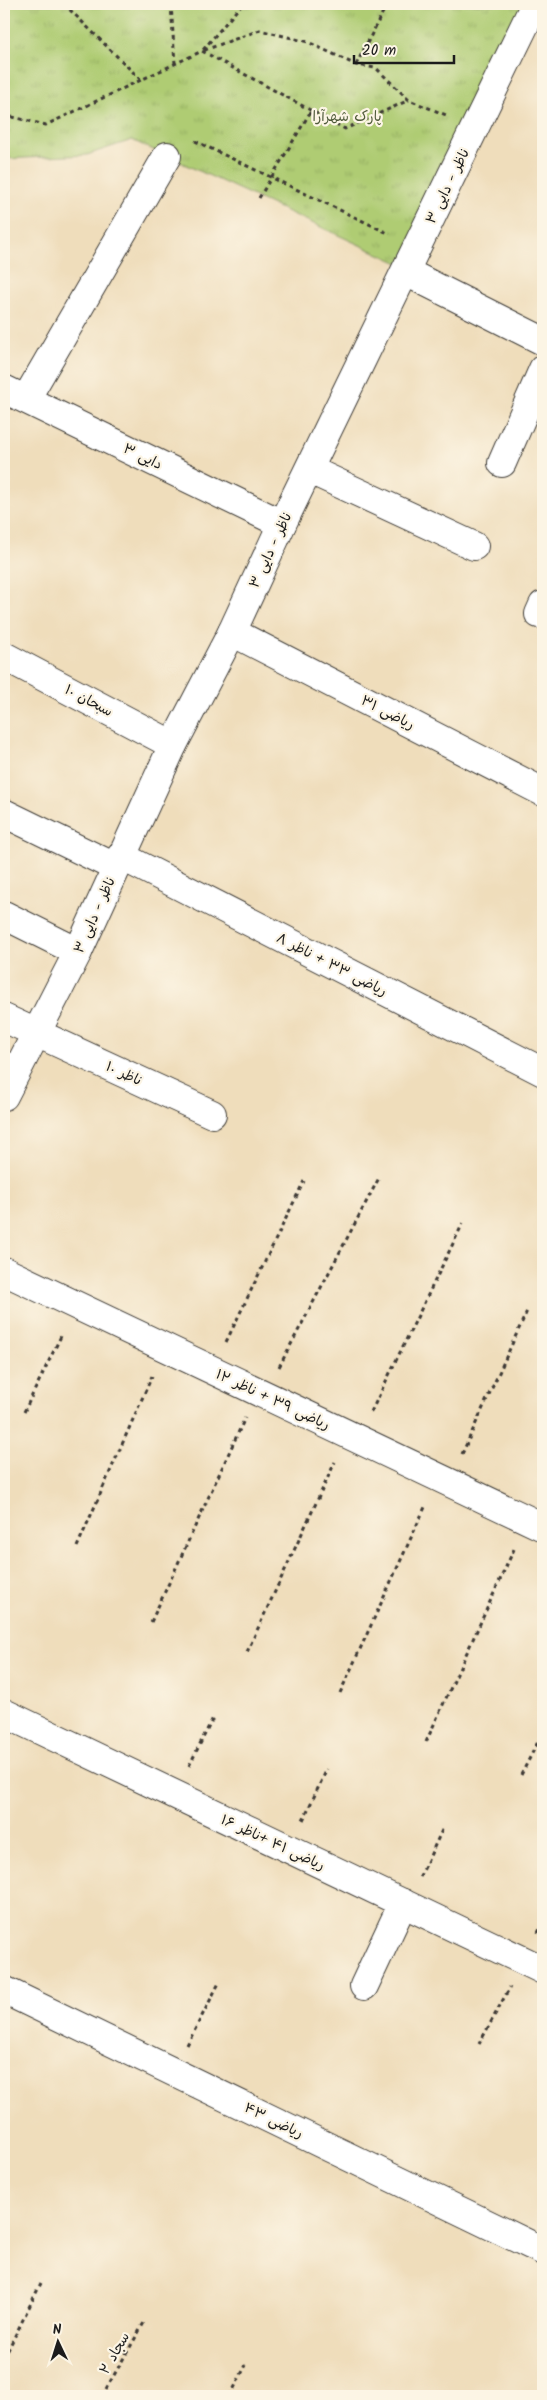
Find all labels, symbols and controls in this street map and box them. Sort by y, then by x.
scale bar [354,32,454,64]
text: 20 m [362,39,396,63]
park label: پارک شهرآرا [312,106,382,128]
street label: ناظر - دایی ۳ [420,145,476,228]
street label: دایی ۳ [119,438,166,476]
street label: ناظر - دایی ۳ [244,509,298,592]
street label: سبحان ۱۰ [60,679,117,723]
street label: ریاضی ۳۱ [357,690,418,736]
street label: ناظر - دایی ۳ [68,874,122,957]
street label: ریاضی ۳۳ + ناظر ۸ [272,927,391,1002]
street label: ناظر ۱۰ [102,1056,145,1092]
street label: ریاضی ۳۹ + ناظر ۱۲ [212,1364,333,1436]
street label: ریاضی ۴۱ +ناظر ۱۶ [217,1809,328,1877]
street label: ریاضی ۴۳ [240,2097,307,2145]
north arrow [32,2318,82,2368]
text: N [52,2319,62,2341]
street label: سجاد ۲ [94,2328,136,2379]

